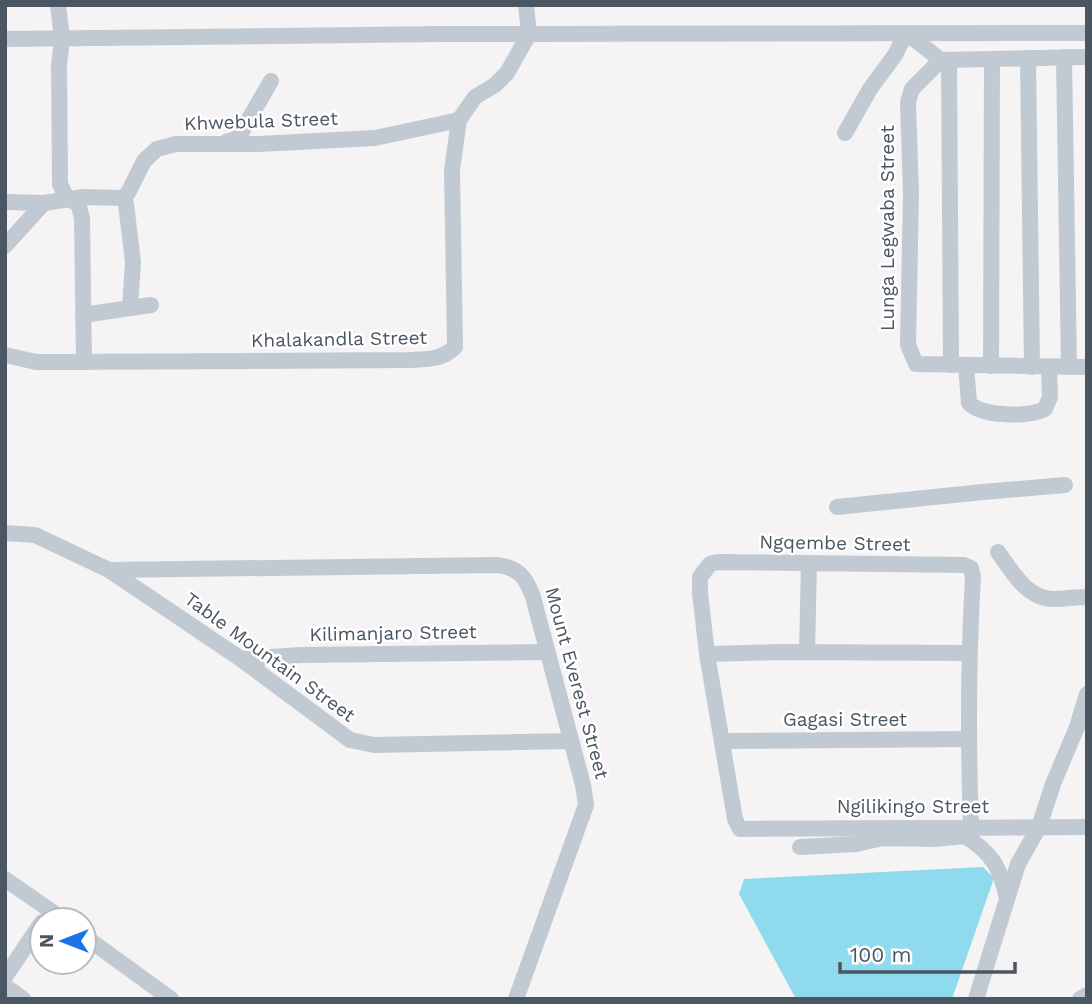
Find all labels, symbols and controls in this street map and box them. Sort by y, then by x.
street label: Khwebula Street [184,107,338,135]
street label: Lunga Legwaba Street [876,125,899,331]
street label: Khalakandla Street [251,326,427,352]
street label: Ngqembe Street [759,530,911,556]
street label: Mount Everest Street [540,585,614,781]
street label: Table Mountain Street [180,587,360,727]
street label: Kilimanjaro Street [309,620,477,646]
street label: Gagasi Street [783,708,907,731]
street label: Ngilikingo Street [837,795,989,818]
north arrow [28,906,98,976]
scale bar [840,930,1015,974]
text: N [35,934,58,948]
text: 100 m [850,942,912,967]

